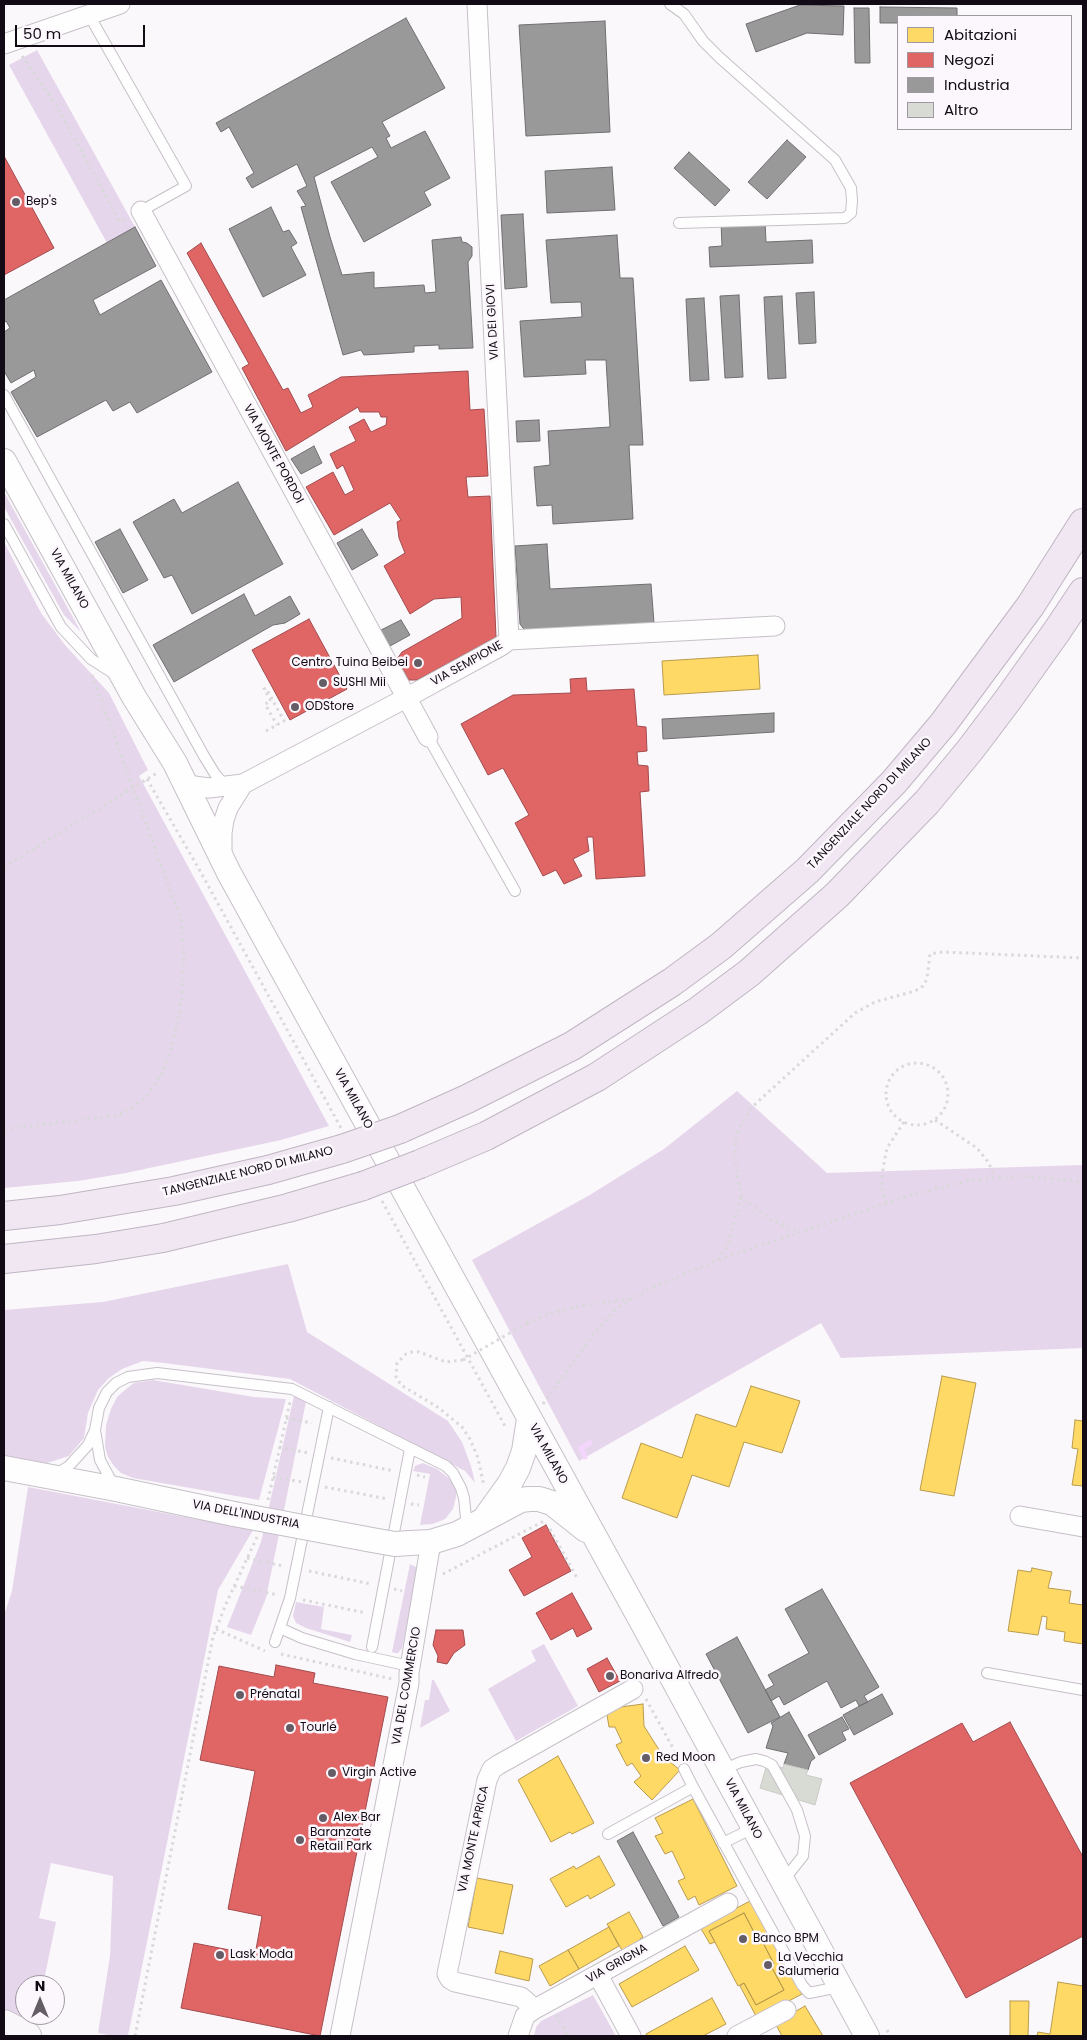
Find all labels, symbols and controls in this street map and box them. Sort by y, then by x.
scale bar [18,15,148,47]
legend [897,15,1072,130]
text: 50 m [23,23,61,44]
text: Abitazioni [944,24,1017,45]
text: Negozi [944,49,994,70]
text: Industria [944,74,1010,95]
text: Altro [944,99,978,120]
place label: Bep's [26,195,57,209]
marker: Bep's [10,196,22,208]
street label: VIA DEI GIOVI [484,284,502,360]
street label: VIA MONTE PORDOI [240,402,306,506]
street label: VIA MILANO [47,546,91,612]
street label: VIA SEMPIONE [429,638,505,690]
place label: Centro Tuina Beibei [292,656,408,670]
marker: Centro Tuina Beibei [412,657,424,669]
place label: SUSHI Mii [333,676,386,690]
marker: SUSHI Mii [317,677,329,689]
place label: ODStore [305,700,354,714]
marker: ODStore [289,701,301,713]
street label: TANGENZIALE NORD DI MILANO [805,735,935,873]
street label: VIA MILANO [331,1066,375,1132]
street label: TANGENZIALE NORD DI MILANO [161,1144,335,1200]
street label: VIA MILANO [526,1421,570,1487]
street label: VIA DELL'INDUSTRIA [191,1498,301,1532]
street label: VIA DEL COMMERCIO [390,1626,424,1746]
place label: Bonariva Alfredo [620,1669,719,1683]
marker: Bonariva Alfredo [604,1670,616,1682]
place label: Prénatal [250,1688,300,1702]
marker: Prénatal [234,1689,246,1701]
place label: Tourlé [300,1721,337,1735]
marker: Tourlé [284,1722,296,1734]
place label: Red Moon [656,1751,715,1765]
marker: Red Moon [640,1752,652,1764]
place label: Virgin Active [342,1766,416,1780]
marker: Virgin Active [326,1767,338,1779]
street label: VIA MILANO [721,1776,765,1842]
street label: VIA MONTE APRICA [456,1784,492,1894]
place label: Alex Bar [333,1811,380,1825]
marker: Alex Bar [317,1812,329,1824]
place label: Baranzate Retail Park [310,1826,372,1854]
marker: Baranzate Retail Park [294,1834,306,1846]
place label: Banco BPM [753,1932,819,1946]
marker: Banco BPM [737,1933,749,1945]
street label: VIA GRIGNA [584,1941,650,1987]
place label: Lask Moda [230,1948,293,1962]
marker: Lask Moda [214,1949,226,1961]
place label: La Vecchia Salumeria [778,1951,843,1979]
marker: La Vecchia Salumeria [762,1959,774,1971]
north arrow [15,1975,65,2025]
text: N [35,1976,45,1996]

